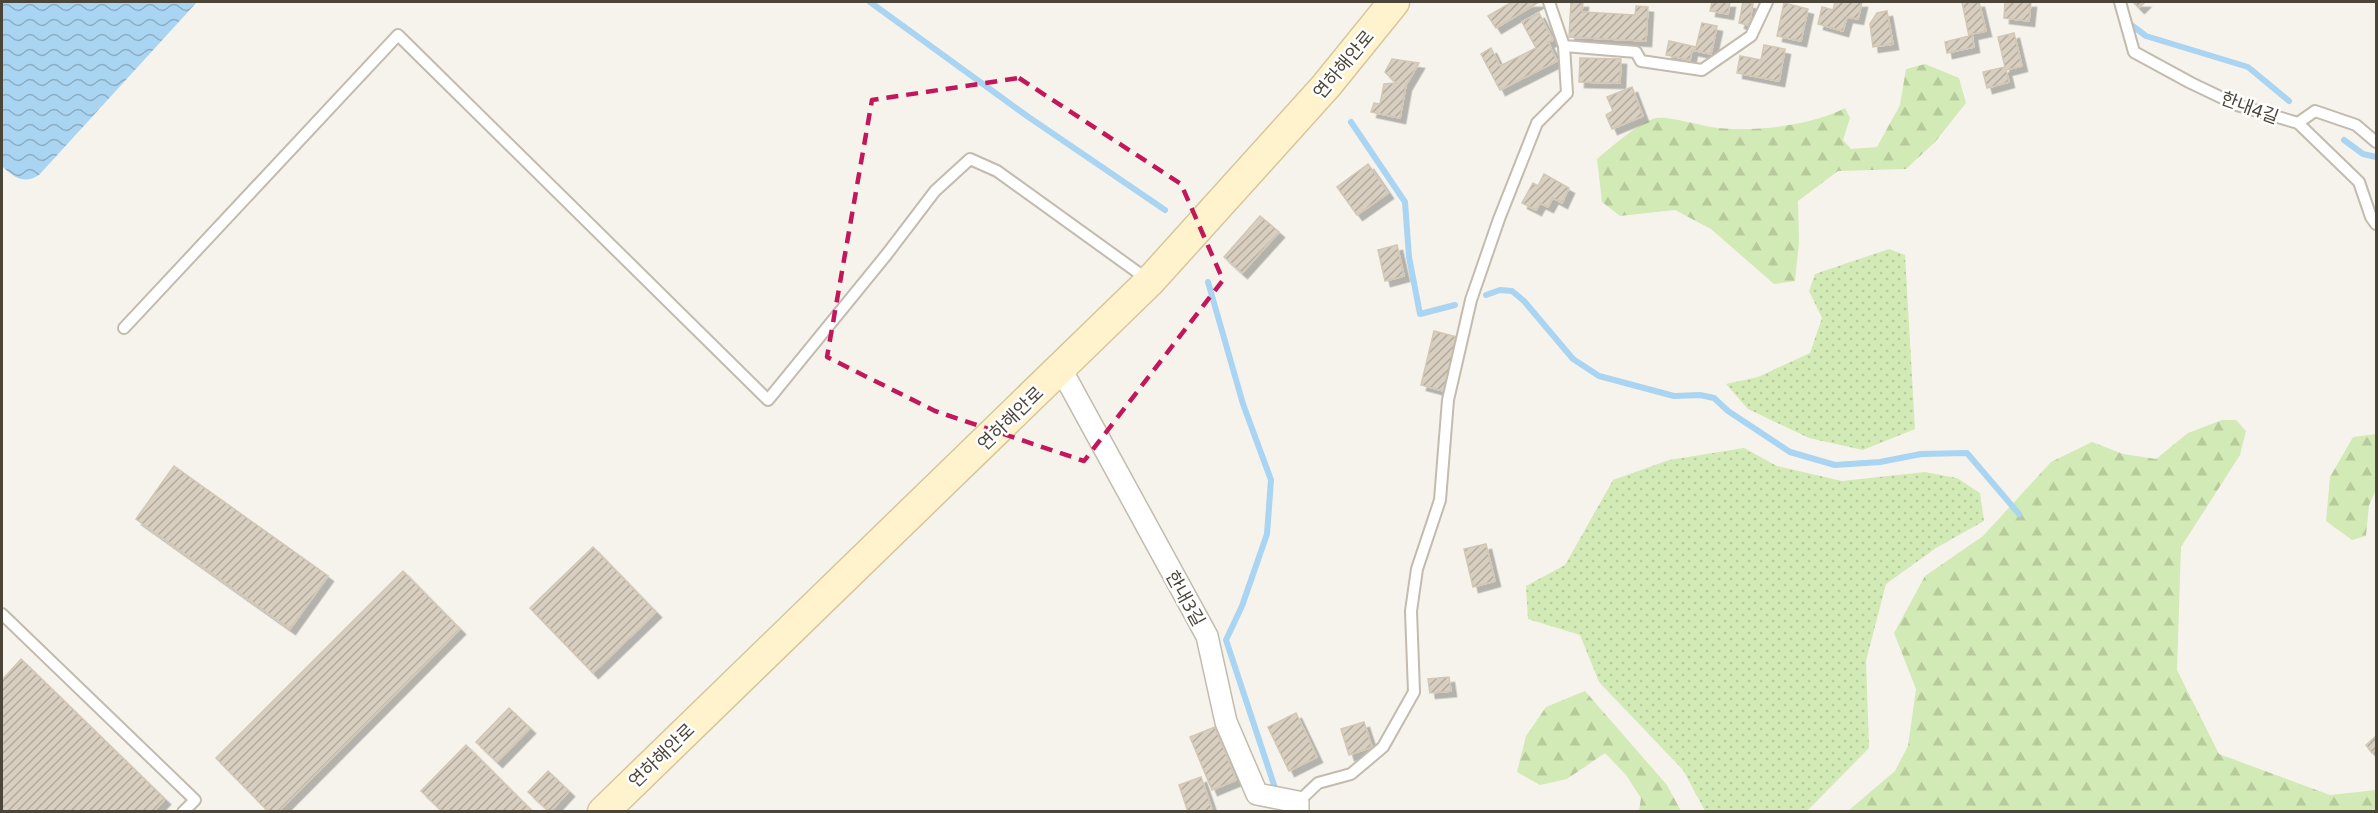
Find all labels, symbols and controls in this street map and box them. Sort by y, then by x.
street label: 연하해안로 [1307,25,1379,103]
street label: 한내4길 [2218,85,2282,129]
street label: 연하해안로 [972,381,1048,455]
street label: 한내3길 [1161,566,1211,630]
street label: 연하해안로 [623,718,699,792]

